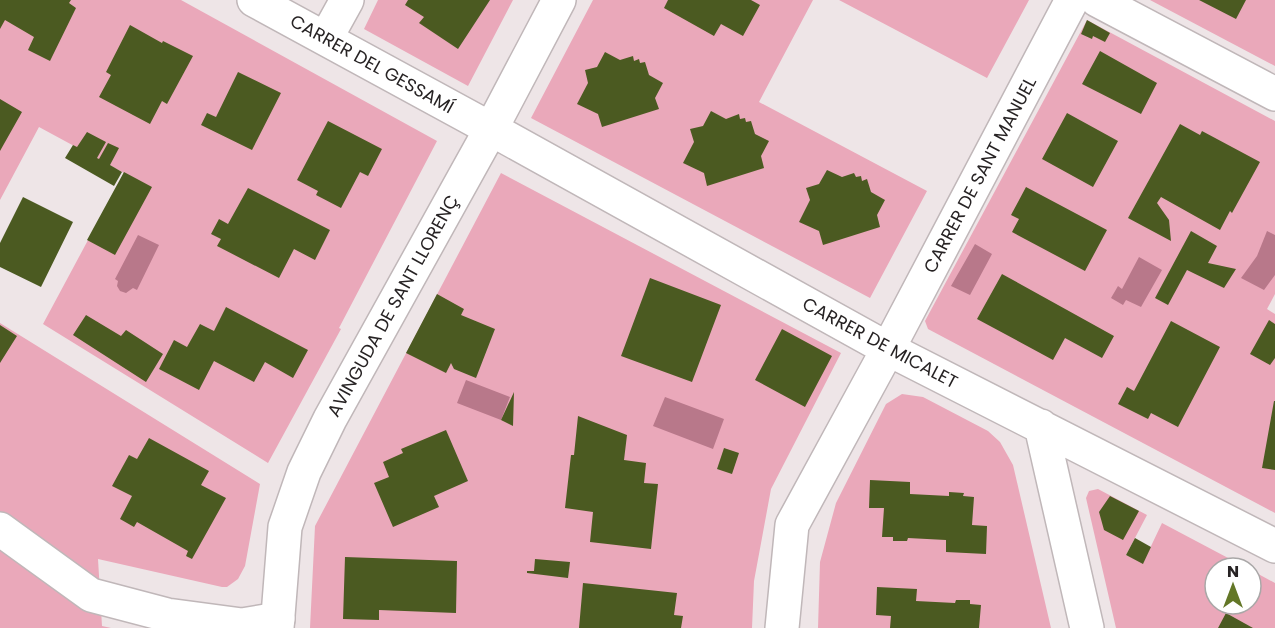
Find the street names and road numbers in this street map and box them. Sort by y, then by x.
street label: CARRER DEL GESSAMÍ [286,8,459,119]
street label: CARRER DE SANT MANUEL [917,72,1042,277]
street label: AVINGUDA DE SANT LLORENÇ [321,190,464,421]
street label: CARRER DE MICALET [798,291,962,394]

